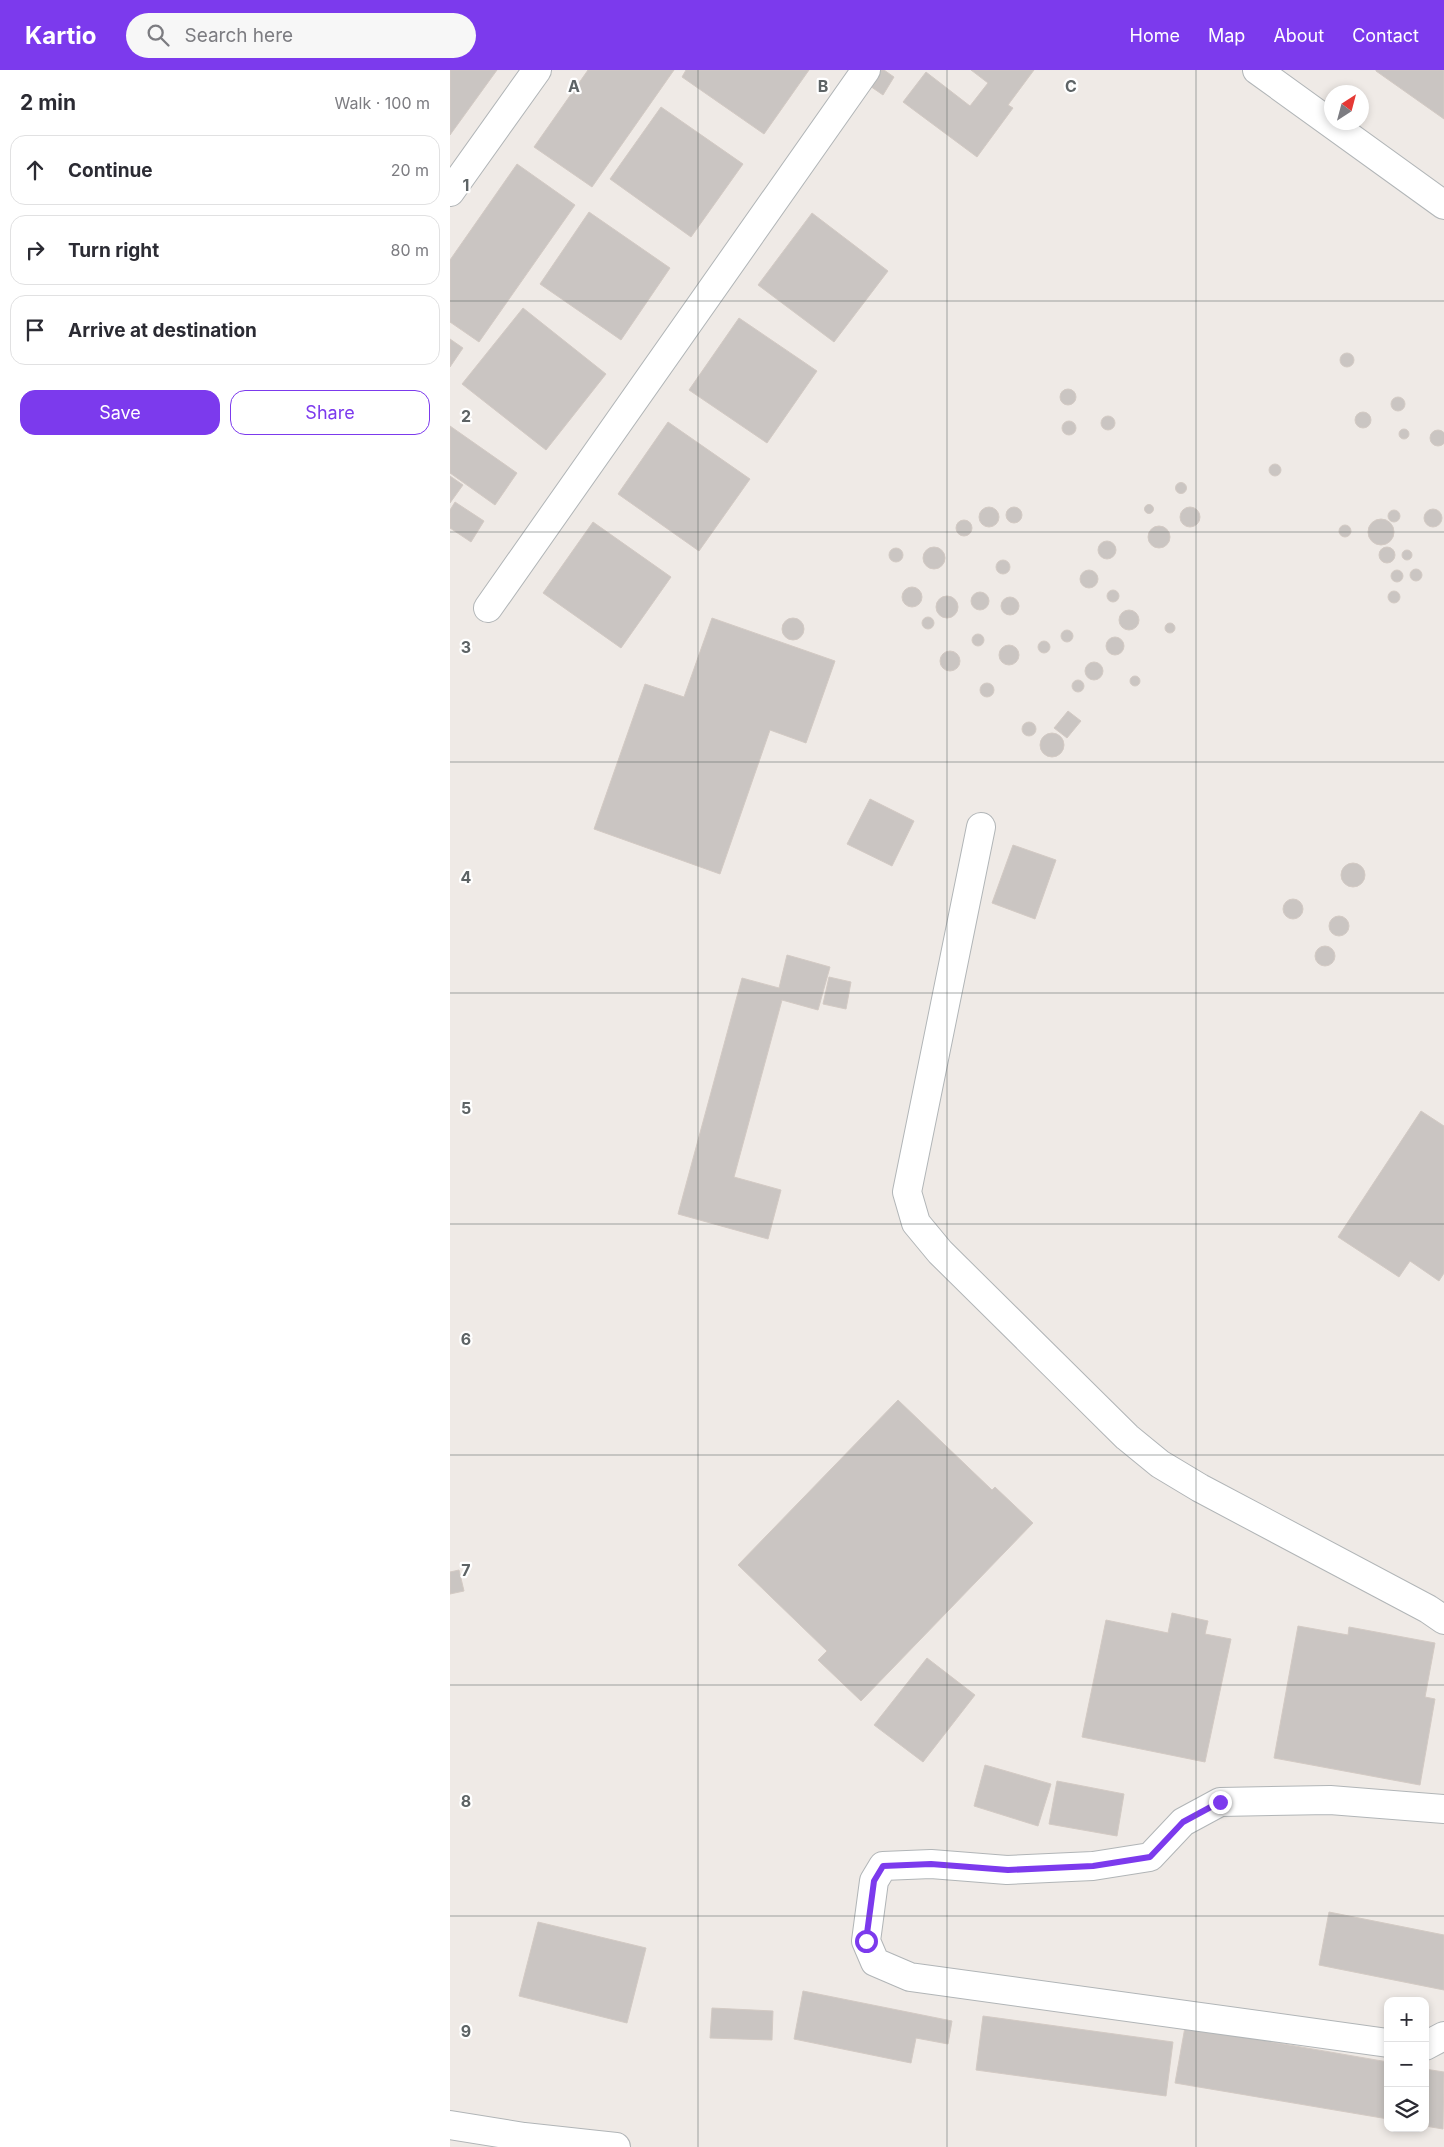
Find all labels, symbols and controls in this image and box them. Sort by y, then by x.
search box [126,13,476,58]
text: Kartio [25,21,96,50]
icon: search [144,21,172,49]
text: Search here [184,24,293,47]
text: Home [1130,25,1180,46]
text: Map [1208,25,1245,46]
text: About [1273,25,1324,46]
text: Contact [1352,25,1419,46]
text: A [568,76,580,96]
text: B [818,76,828,96]
text: C [1065,76,1077,96]
north arrow [1324,85,1369,130]
text: 2 min [20,90,76,115]
text: Walk · 100 m [335,93,430,113]
icon: ahead [21,156,49,184]
text: Continue [68,159,153,182]
text: 20 m [391,160,429,180]
text: 1 [463,175,469,195]
icon: right [21,236,49,264]
text: Turn right [68,239,159,262]
text: 80 m [390,240,429,260]
icon: arrive [21,316,49,344]
text: Arrive at destination [68,319,257,342]
button: Save [20,390,220,435]
button: Share [230,390,430,435]
text: 2 [461,406,471,426]
text: 3 [461,637,471,657]
text: 4 [461,867,472,887]
text: 5 [461,1098,471,1118]
text: 6 [461,1329,471,1349]
text: 7 [461,1560,471,1580]
text: 8 [461,1791,471,1811]
route end [1209,1791,1232,1814]
route start [855,1930,878,1953]
map controls [1384,1997,1429,2132]
button: + [1384,1997,1429,2042]
text: 9 [461,2021,471,2041]
button: − [1384,2042,1429,2087]
button: layers [1384,2087,1429,2132]

